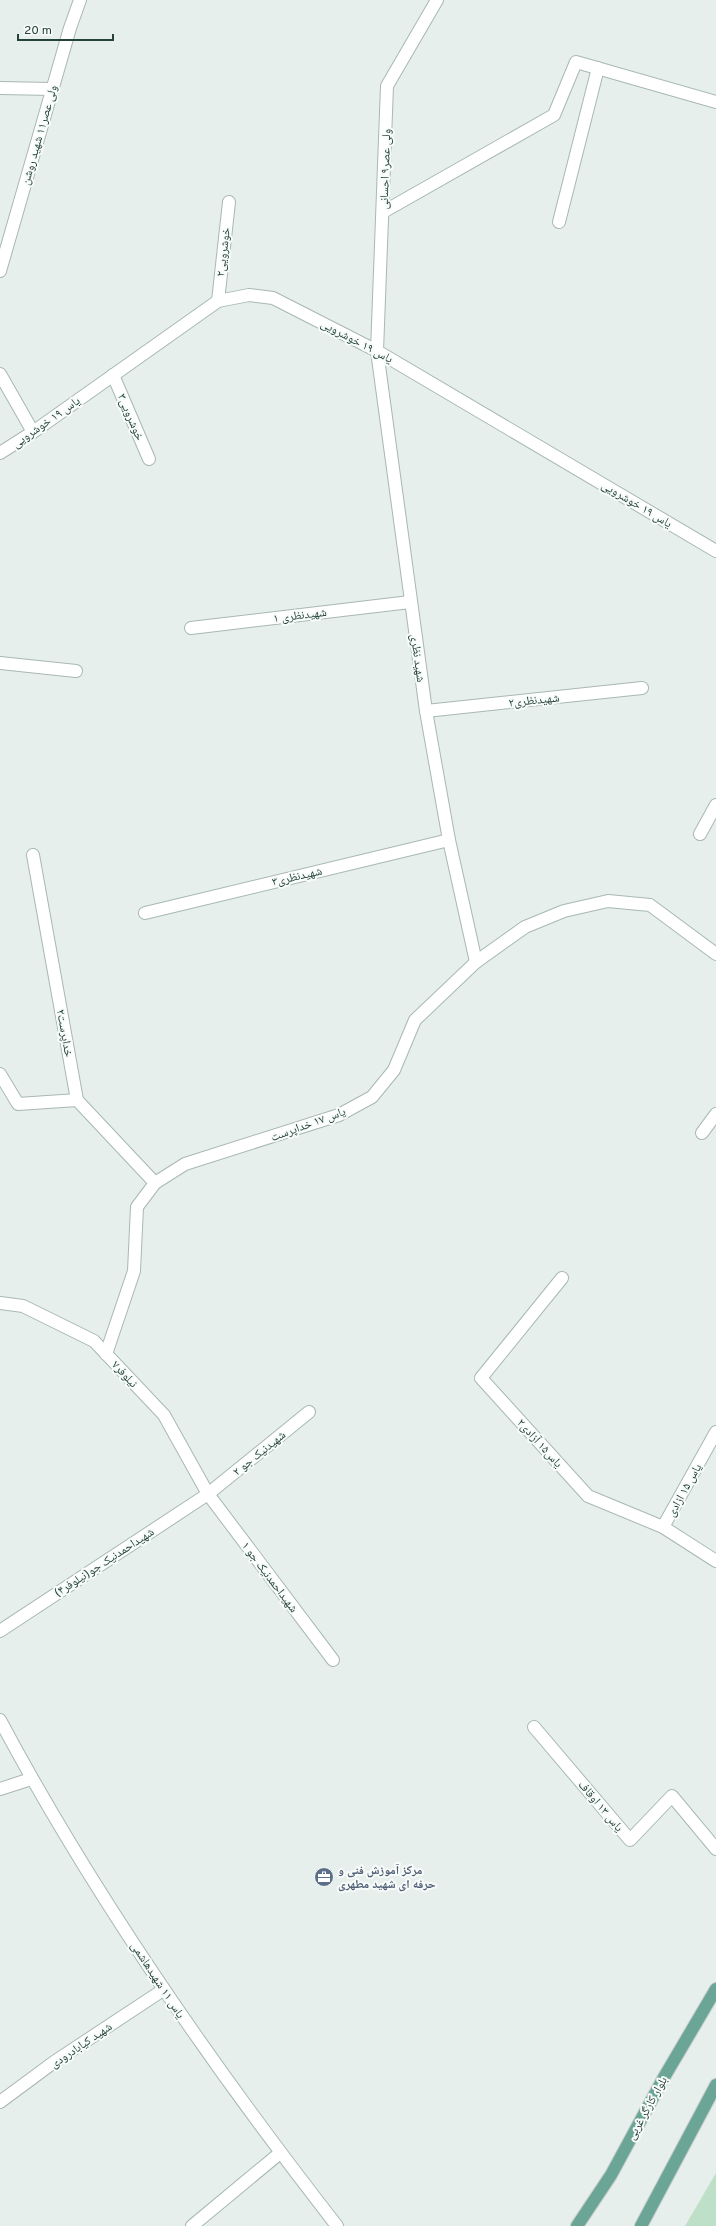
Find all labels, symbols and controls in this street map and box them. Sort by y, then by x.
scale bar [18,16,113,42]
text: 20 m [24,23,52,39]
street label: ولی عصر۱۱ شهید روشن [18,83,62,187]
street label: ولی عصر۹ احسانی [377,128,395,210]
street label: خوشرویی۲ [213,226,235,278]
street label: یاس ۱۹ خوشرویی [318,316,396,368]
street label: خوشرویی۳ [113,392,147,444]
street label: یاس ۱۹ خوشرویی [9,393,84,452]
street label: یاس ۱۹ خوشرویی [598,477,675,532]
street label: شهیدنظری ۱ [272,605,328,627]
street label: شهید نظری [406,633,428,683]
street label: شهیدنظری۲ [508,690,560,712]
street label: شهیدنظری۳ [271,863,324,891]
street label: خداپرست۲ [52,1008,76,1059]
street label: یاس ۱۷ خداپرست [269,1104,348,1146]
street label: نیلوفر۷ [108,1358,141,1392]
street label: یاس۱۵ آزادی۲ [513,1416,566,1472]
street label: شهیدنیک جو ۲ [230,1427,289,1480]
street label: یاس ۱۵ ازادی [664,1461,706,1520]
street label: شهیداحمدنیک جو(نیلوفر۴) [51,1524,158,1601]
street label: شهیداحمدنیک جو ۱ [237,1539,301,1616]
street label: یاس ۱۳ اوقاف [574,1778,627,1836]
place label: مرکز آموزش فنی و حرفه ای شهید مطهری [338,1863,436,1893]
office icon: مرکز آموزش فنی و حرفه ای شهید مطهری [313,1866,335,1888]
street label: یاس ۱۱ شهیدهاشمی [126,1939,188,2022]
street label: شهید کیابادرودی [47,2019,116,2072]
street label: بلوار کارگر غربی [624,2074,672,2143]

